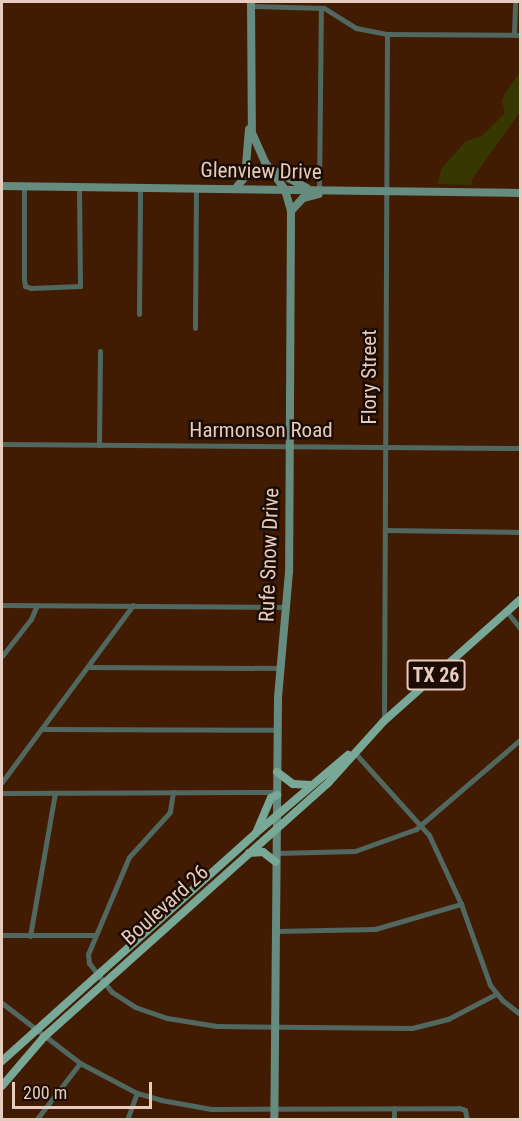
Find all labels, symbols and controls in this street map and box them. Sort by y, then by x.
street label: Glenview Drive [200,157,322,185]
street label: Flory Street [356,330,382,424]
street label: Harmonson Road [189,417,333,443]
street label: Rufe Snow Drive [254,487,284,623]
road number: TX 26 [406,658,466,692]
street label: Boulevard 26 [117,860,213,950]
scale bar [15,1070,154,1108]
text: 200 m [23,1082,67,1103]

